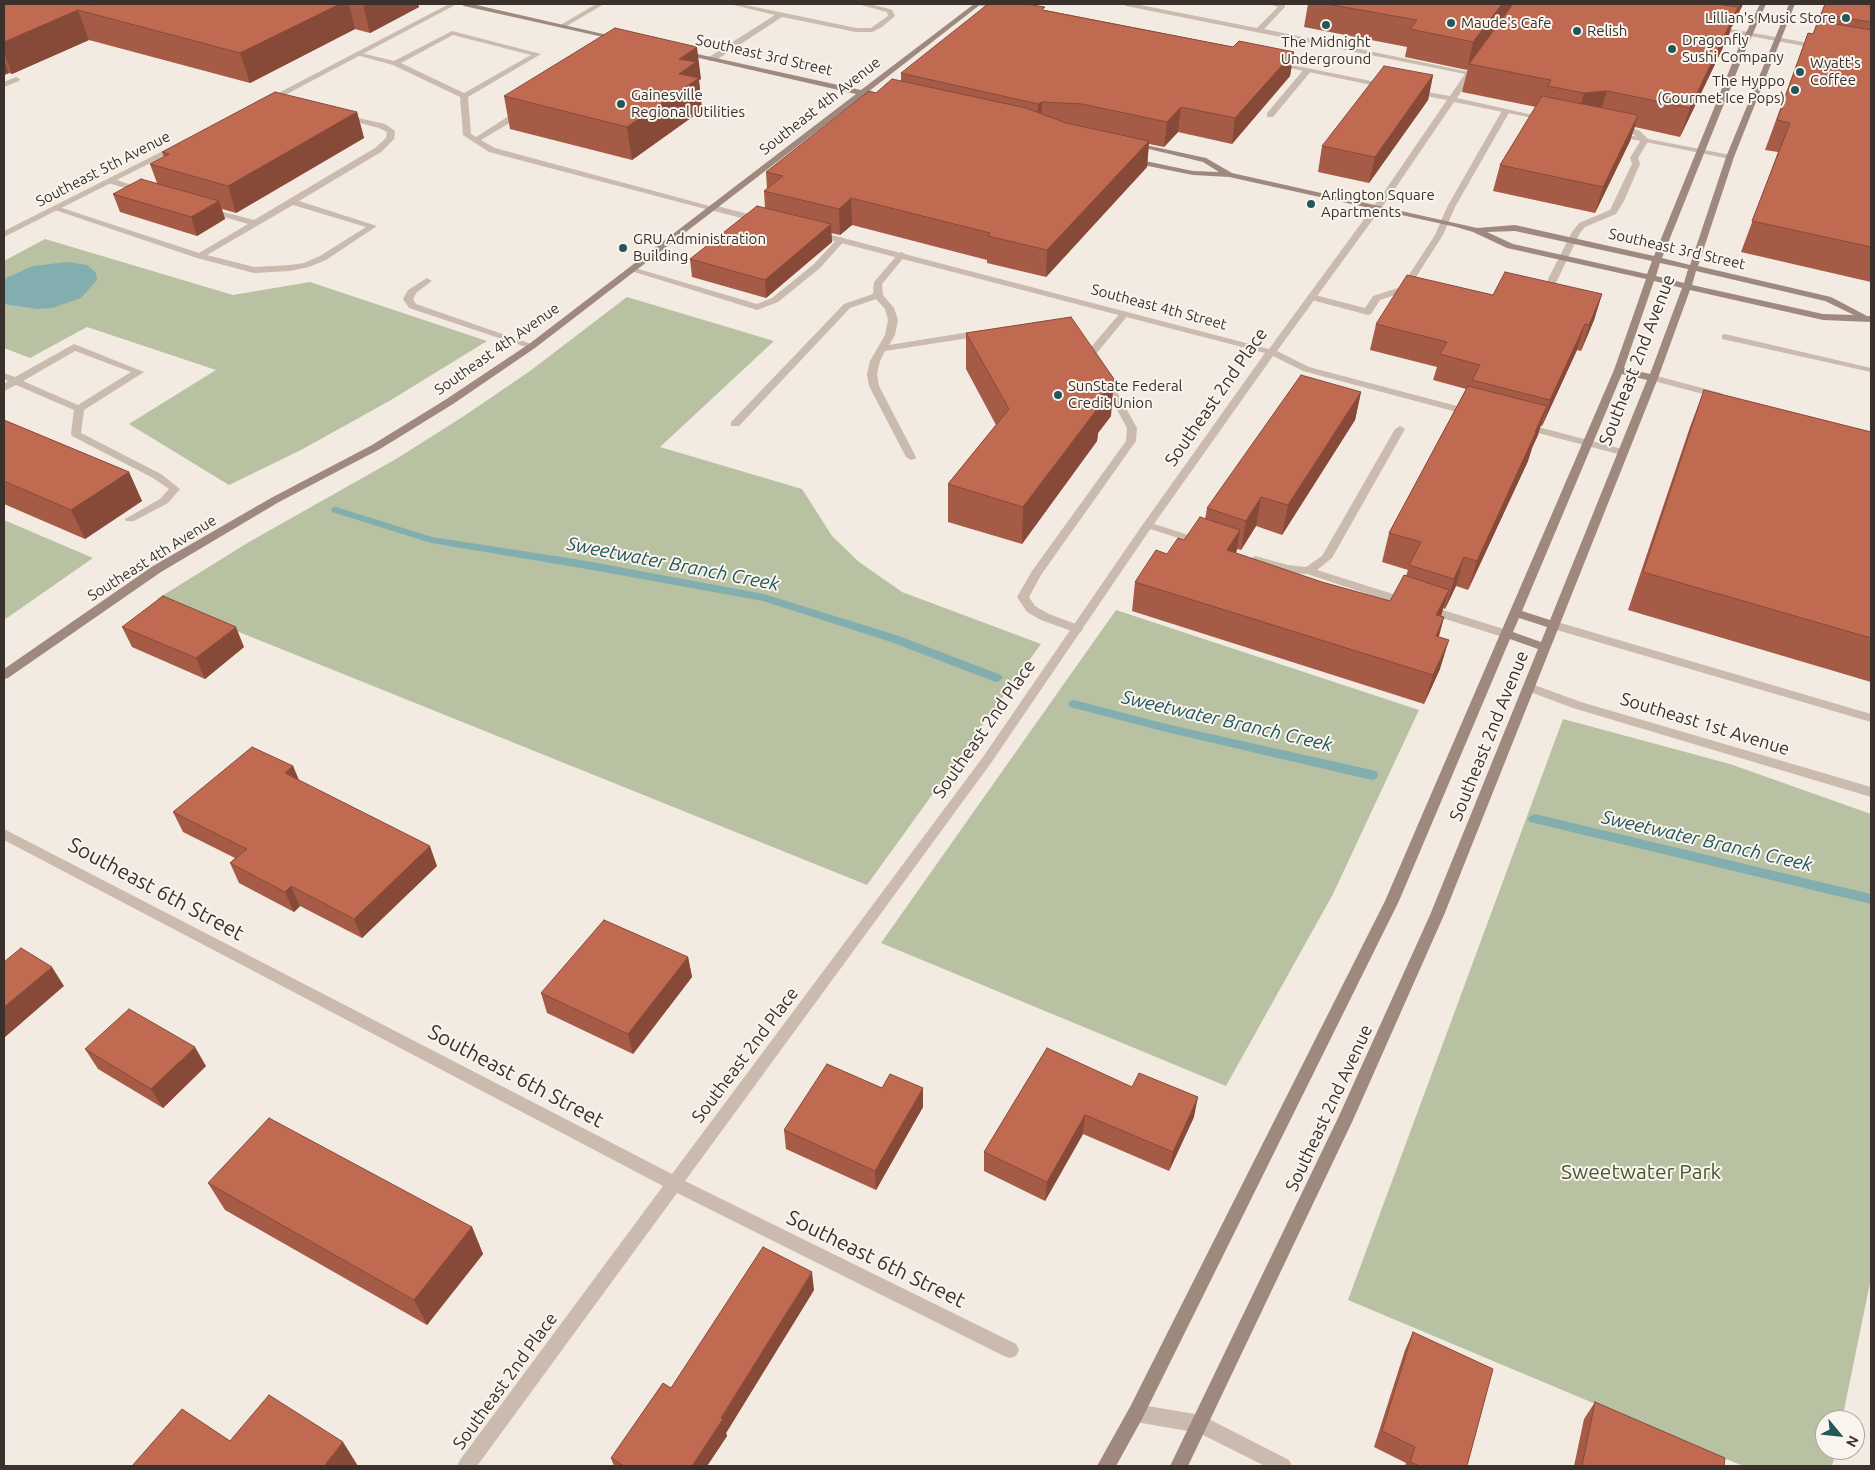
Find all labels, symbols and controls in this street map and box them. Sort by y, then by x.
place label: Lillian's Music Store [1705,9,1836,27]
marker: Lillian's Music Store [1840,12,1852,24]
place label: Maude's Cafe [1461,14,1552,32]
marker: Maude's Cafe [1445,17,1457,29]
marker: The Midnight Underground [1320,19,1332,31]
place label: Relish [1587,22,1627,40]
marker: Relish [1571,25,1583,37]
street label: Southeast 3rd Street [694,31,834,79]
place label: Dragonfly Sushi Company [1682,31,1784,66]
place label: The Midnight Underground [1281,33,1371,68]
marker: Dragonfly Sushi Company [1666,43,1678,55]
street label: Southeast 4th Avenue [756,53,884,159]
place label: Wyatt's Coffee [1810,54,1861,89]
marker: Wyatt's Coffee [1794,66,1806,78]
place label: The Hyppo (Gourmet Ice Pops) [1657,72,1785,107]
marker: The Hyppo (Gourmet Ice Pops) [1789,84,1801,96]
place label: Gainesville Regional Utilities [631,86,745,121]
marker: Gainesville Regional Utilities [615,98,627,110]
street label: Southeast 5th Avenue [33,127,173,211]
place label: Arlington Square Apartments [1321,186,1435,221]
marker: Arlington Square Apartments [1305,198,1317,210]
street label: Southeast 3rd Street [1607,225,1747,273]
place label: GRU Administration Building [633,230,766,265]
marker: GRU Administration Building [617,242,629,254]
street label: Southeast 2nd Avenue [1594,271,1680,449]
street label: Southeast 4th Street [1089,280,1229,334]
street label: Southeast 4th Avenue [431,299,563,399]
street label: Southeast 2nd Place [1160,324,1272,470]
place label: SunState Federal Credit Union [1068,377,1183,412]
marker: SunState Federal Credit Union [1052,389,1064,401]
street label: Southeast 4th Avenue [84,511,220,605]
water label: Sweetwater Branch Creek [565,532,781,596]
street label: Southeast 2nd Avenue [1445,648,1533,824]
street label: Southeast 2nd Place [928,656,1040,802]
water label: Sweetwater Branch Creek [1119,686,1335,756]
street label: Southeast 1st Avenue [1618,688,1792,760]
water label: Sweetwater Branch Creek [1599,806,1815,876]
street label: Southeast 6th Street [64,832,248,946]
street label: Southeast 2nd Place [687,983,803,1127]
street label: Southeast 6th Street [424,1019,608,1133]
street label: Southeast 2nd Avenue [1281,1021,1377,1195]
park label: Sweetwater Park [1561,1159,1721,1185]
street label: Southeast 6th Street [783,1205,969,1313]
street label: Southeast 2nd Place [448,1308,562,1454]
north arrow [1815,1410,1865,1460]
text: N [1843,1433,1862,1450]

